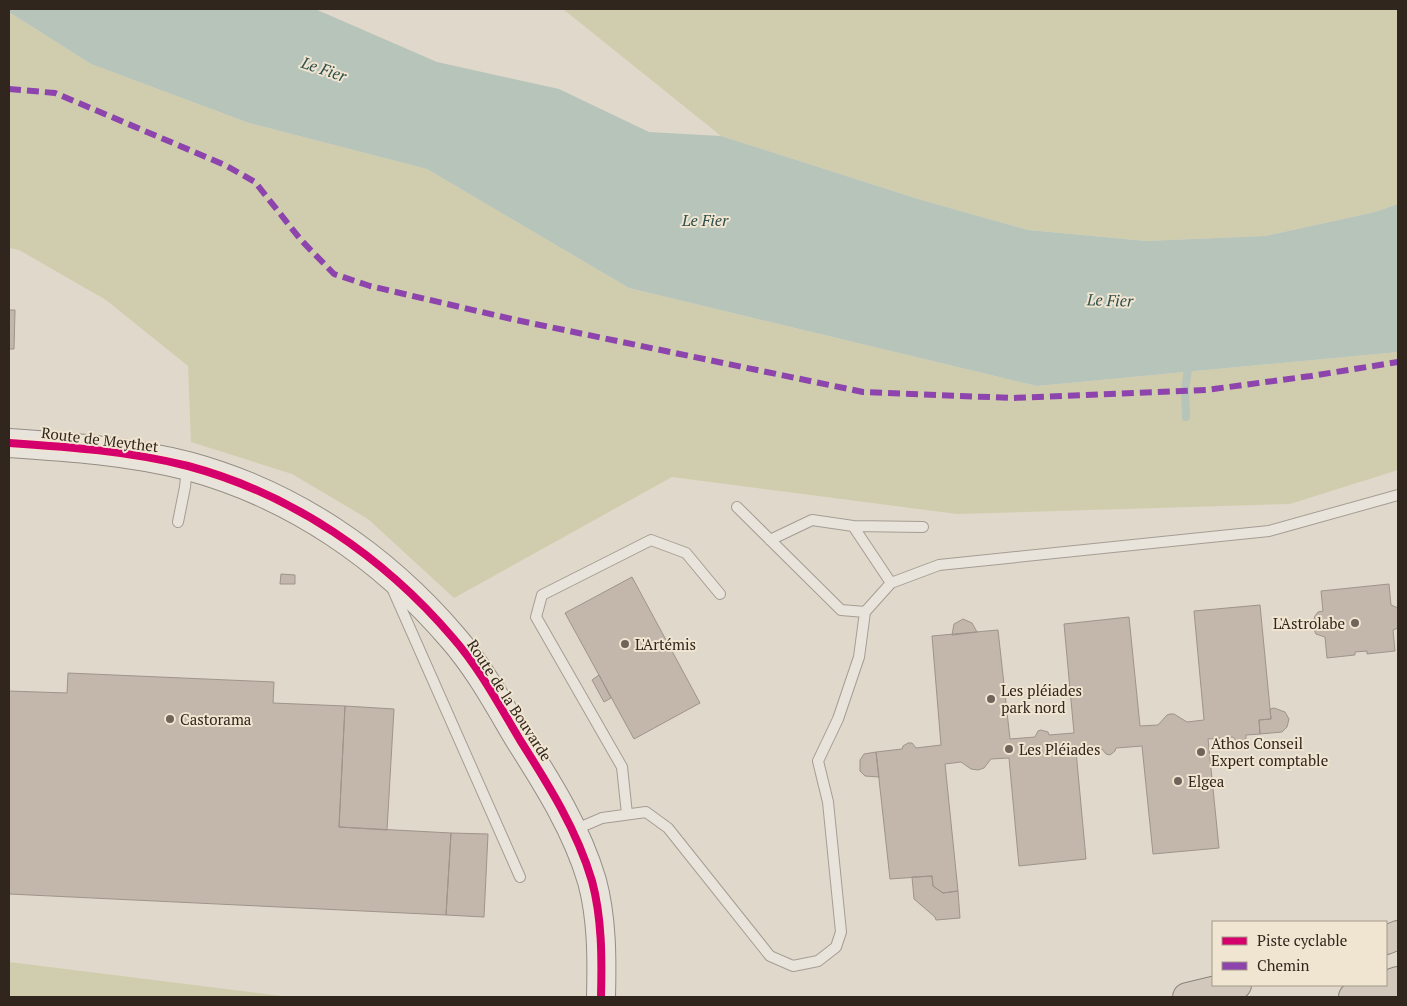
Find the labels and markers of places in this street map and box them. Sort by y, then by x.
place label: L'Astrolabe [1273,613,1345,633]
marker: L'Astrolabe [1349,617,1361,629]
place label: L'Artémis [635,634,696,654]
marker: L'Artémis [619,638,631,650]
place label: Les pléiades park nord [1001,680,1082,717]
marker: Les pléiades park nord [985,693,997,705]
place label: Castorama [180,709,252,729]
marker: Castorama [164,713,176,725]
place label: Athos Conseil Expert comptable [1211,733,1328,770]
place label: Les Pléiades [1019,739,1100,759]
marker: Les Pléiades [1003,743,1015,755]
marker: Athos Conseil Expert comptable [1195,746,1207,758]
place label: Elgea [1188,771,1225,791]
marker: Elgea [1172,775,1184,787]

